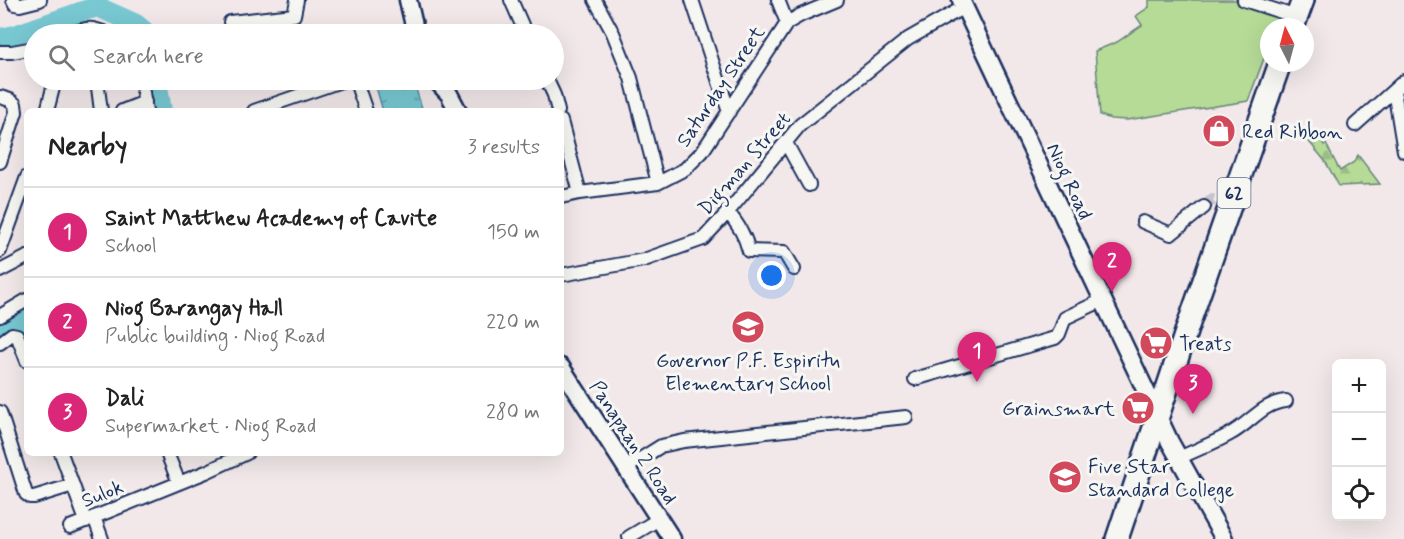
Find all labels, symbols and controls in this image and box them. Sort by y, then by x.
north arrow [1260,18,1314,72]
street label: Saturday Street [671,21,772,153]
search box [24,24,564,90]
icon: search [45,41,78,74]
text: Search here [93,43,204,71]
street label: Digman Street [693,107,799,223]
shop icon: Red Ribbon [1201,113,1237,149]
place label: Red Ribbon [1242,119,1343,146]
text: Nearby [48,130,127,164]
text: 3 results [468,134,540,161]
street label: Niog Road [1037,139,1098,225]
road number: 62 [1218,178,1250,208]
text: Saint Matthew Academy of Cavite [105,205,437,233]
text: 1 [63,219,72,246]
text: 150 m [487,219,540,246]
text: School [105,233,157,260]
pin: 2 [1092,242,1132,292]
your location [757,261,786,290]
text: Niog Barangay Hall [105,295,283,323]
text: 2 [63,309,72,336]
text: 220 m [486,309,540,336]
school or university icon: Governor P.F. Espiritu Elementary School [730,309,766,345]
text: Public building · Niog Road [105,323,325,350]
supermarket icon: Treats [1138,325,1174,361]
place label: Treats [1179,331,1232,358]
pin: 1 [958,332,996,382]
place label: Governor P.F. Espiritu Elementary School [656,348,840,398]
map controls [1332,359,1386,521]
button: + [1332,359,1386,413]
pin: 3 [1174,364,1212,414]
street label: Panapaan 2 Road [583,376,683,510]
text: Dali [105,385,144,413]
supermarket icon: Grainsmart [1120,390,1156,426]
place label: Grainsmart [1002,396,1115,423]
text: 3 [63,399,72,426]
text: 280 m [486,399,540,426]
text: Supermarket · Niog Road [105,413,316,440]
button: − [1332,413,1386,467]
place label: Five Star Standard College [1088,454,1234,504]
school or university icon: Five Star Standard College [1047,459,1083,495]
button: locate [1332,467,1386,521]
street label: Sulok [78,474,128,515]

